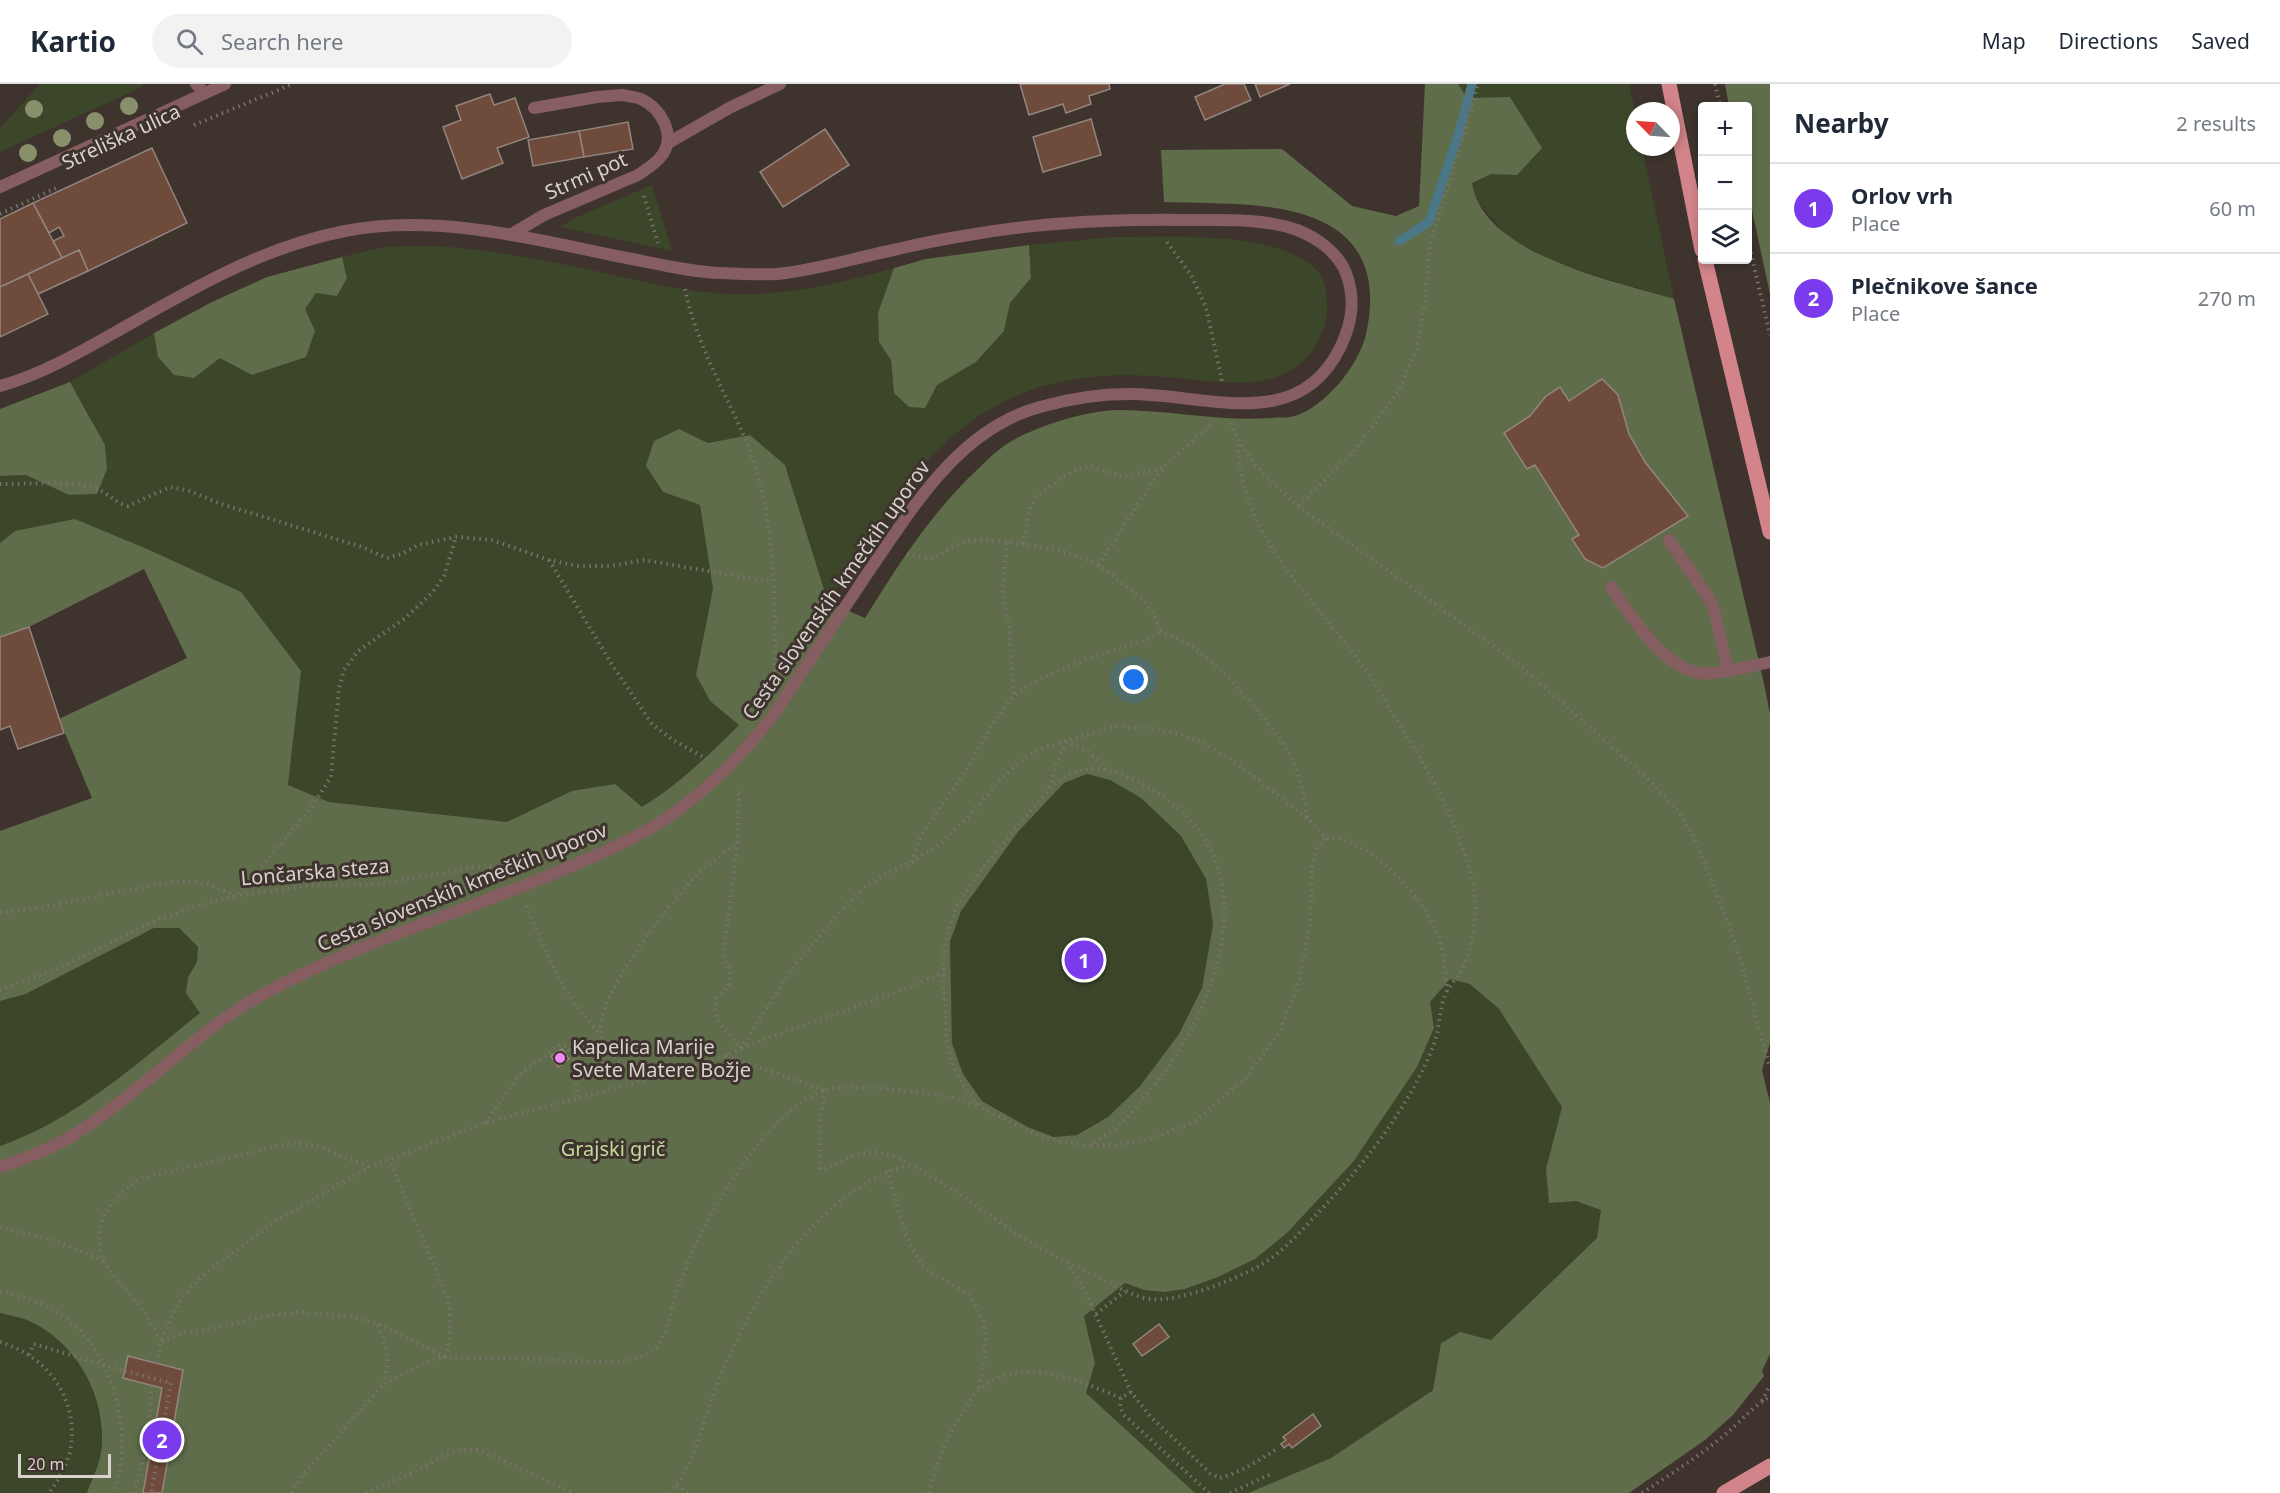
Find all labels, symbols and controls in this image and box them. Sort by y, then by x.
search box [152,14,572,68]
text: Kartio [30,22,116,60]
icon: search [173,25,206,58]
text: Search here [221,26,343,56]
text: Map [1982,27,2026,55]
text: Directions [2059,27,2158,55]
text: Saved [2191,27,2250,55]
street label: Streliška ulica [57,97,184,176]
north arrow [1626,102,1680,156]
map controls [1698,102,1752,264]
button: + [1698,102,1752,156]
text: Nearby [1794,105,1889,141]
text: 2 results [2176,110,2256,137]
street label: Strmi pot [541,145,631,206]
button: − [1698,156,1752,210]
text: Orlov vrh [1851,180,1953,210]
text: 1 [1808,195,1819,222]
text: 60 m [2209,195,2256,222]
button: layers [1698,210,1752,264]
text: Place [1851,210,1900,237]
text: Plečnikove šance [1851,270,2038,300]
text: 2 [1808,285,1819,312]
text: 270 m [2198,285,2256,312]
text: Place [1851,300,1900,327]
street label: Cesta slovenskih kmečkih uporov [735,454,936,725]
your location [1119,665,1148,694]
street label: Cesta slovenskih kmečkih uporov [313,816,612,957]
street label: Lončarska steza [239,852,390,891]
pin: 1 [1064,938,1104,982]
place label: Kapelica Marije Svete Matere Božje [572,1033,751,1083]
marker: Kapelica Marije Svete Matere Božje [553,1051,567,1065]
park label: Grajski grič [561,1135,666,1162]
pin: 2 [142,1418,182,1462]
scale bar [18,1451,111,1478]
text: 20 m [27,1453,64,1475]

